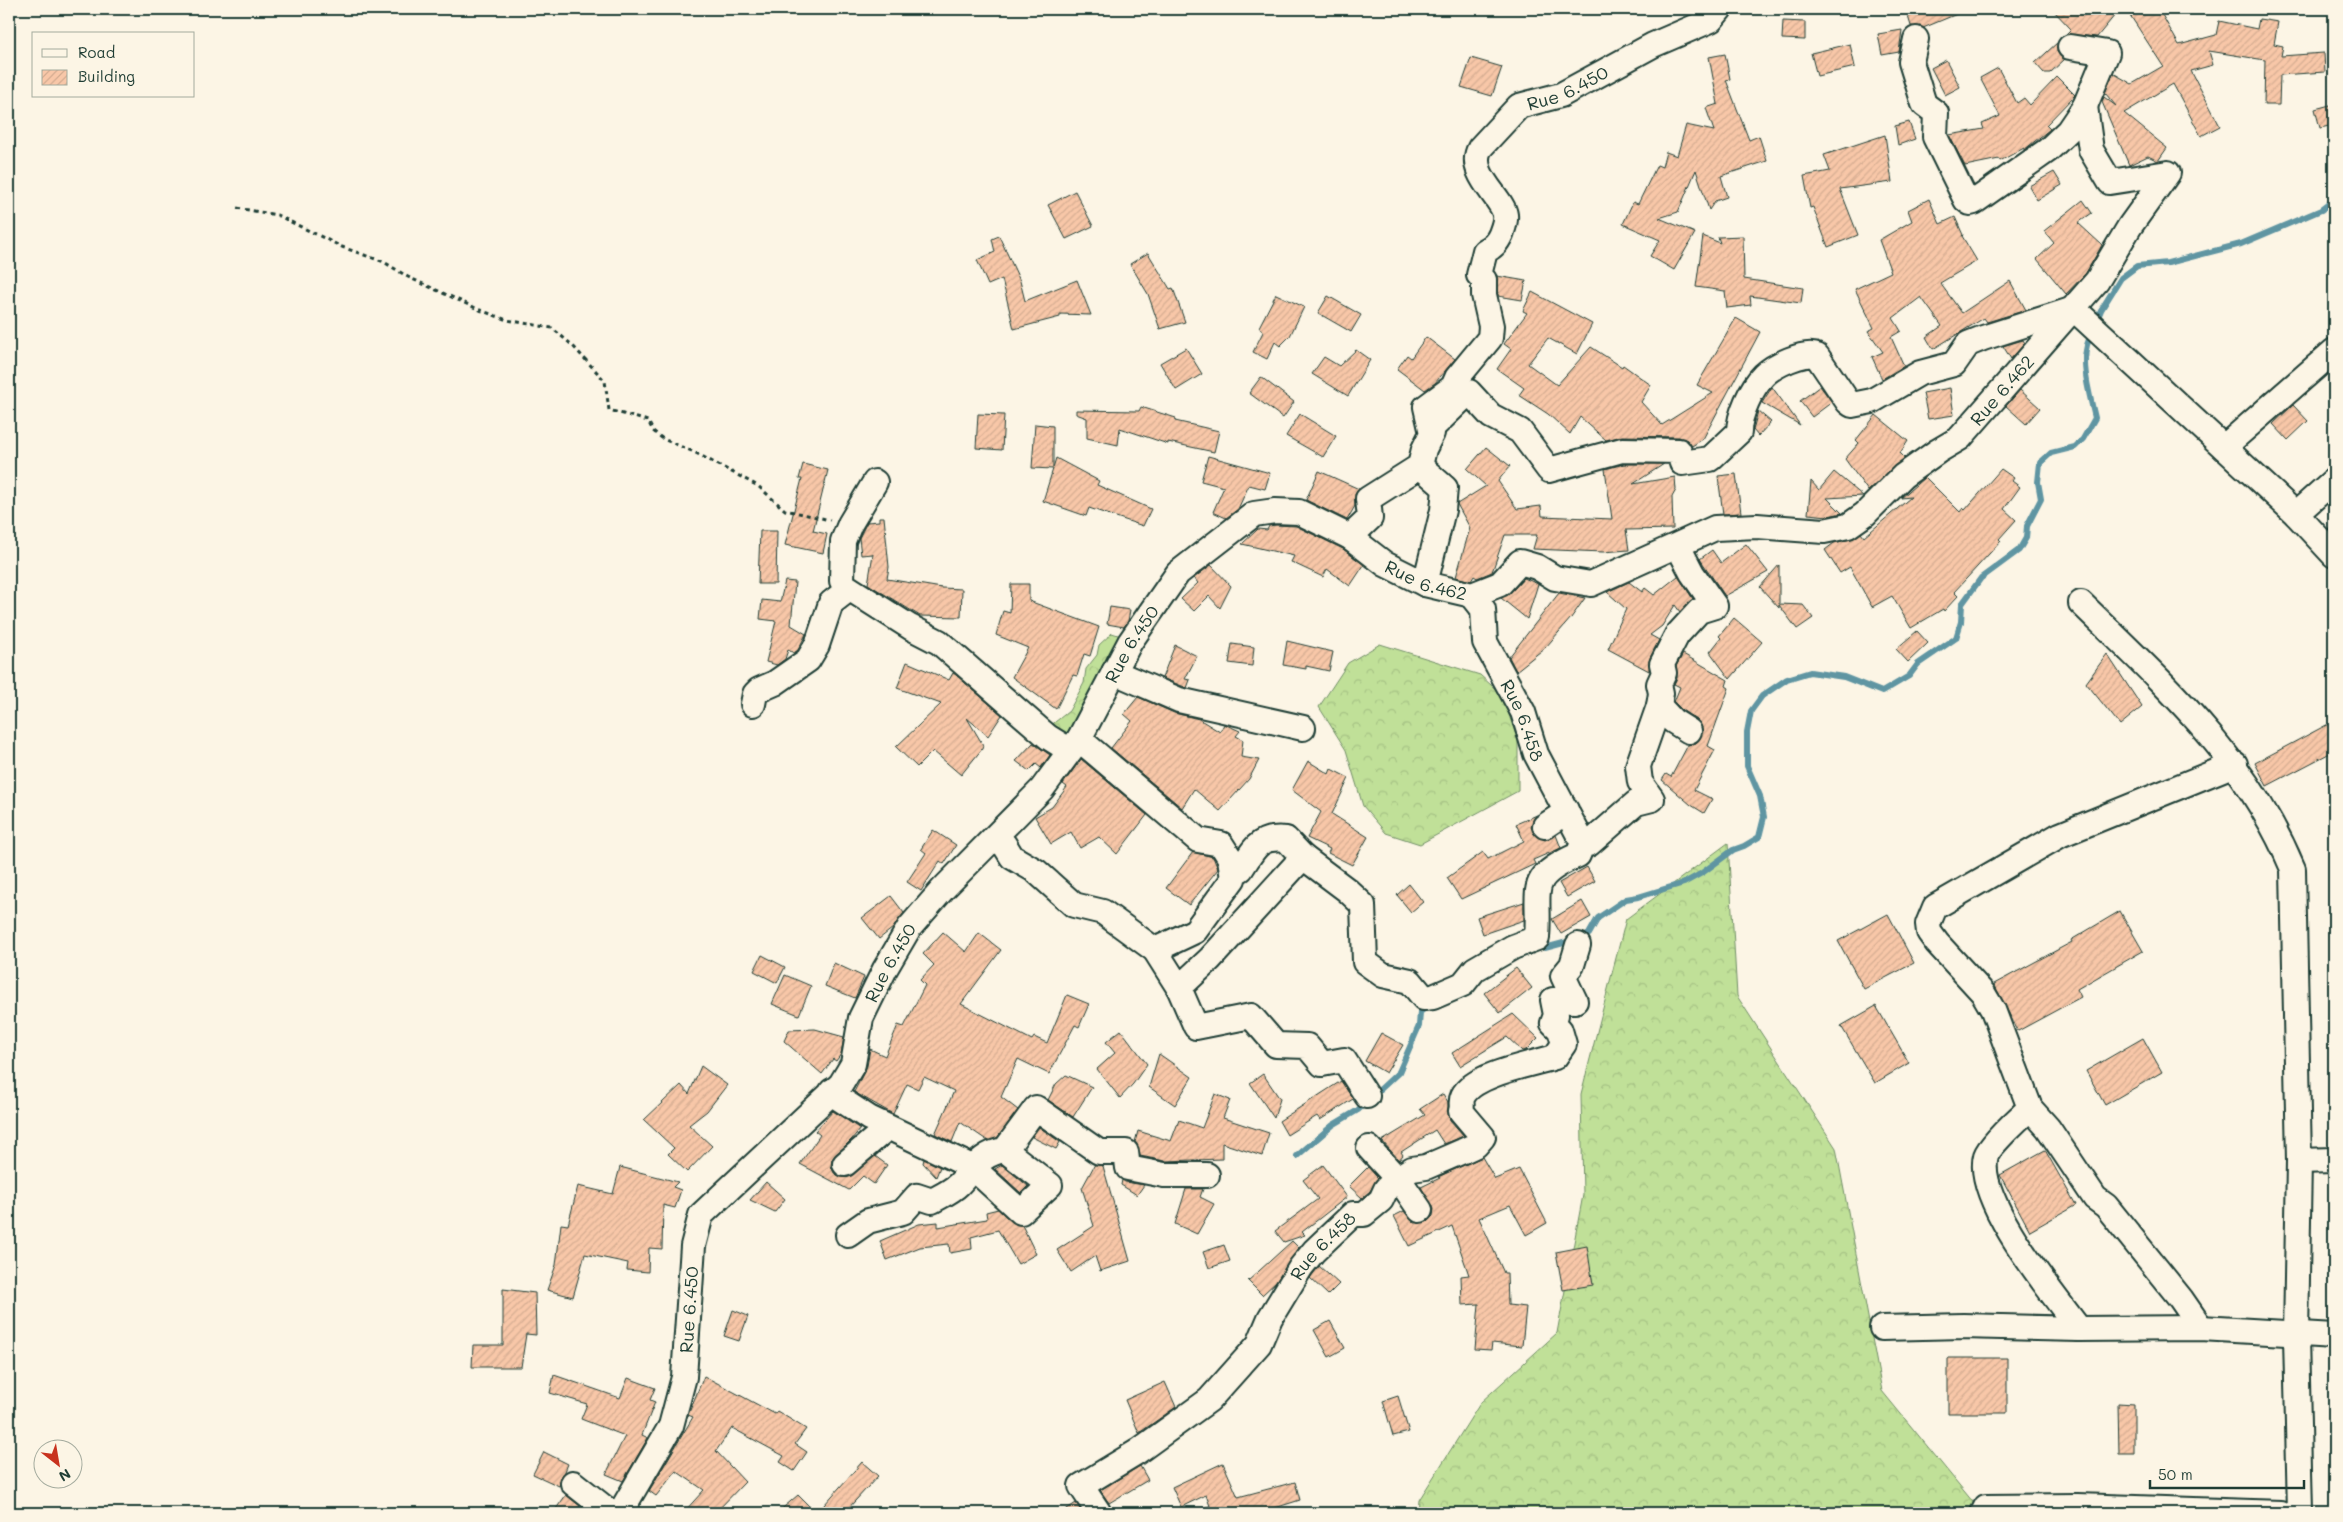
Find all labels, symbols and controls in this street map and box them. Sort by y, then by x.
legend [32,32,195,98]
text: Road [78,42,115,62]
street label: Rue 6.450 [1524,60,1612,115]
text: Building [78,66,135,86]
street label: Rue 6.462 [1964,350,2039,430]
street label: Rue 6.462 [1381,554,1469,605]
street label: Rue 6.450 [1099,600,1164,687]
street label: Rue 6.458 [1495,675,1550,766]
street label: Rue 6.450 [859,919,921,1006]
street label: Rue 6.458 [1284,1206,1361,1284]
street label: Rue 6.450 [674,1266,704,1354]
north arrow [32,1440,82,1490]
scale bar [2150,1457,2304,1489]
text: 50 m [2158,1464,2193,1484]
text: N [55,1465,74,1486]

